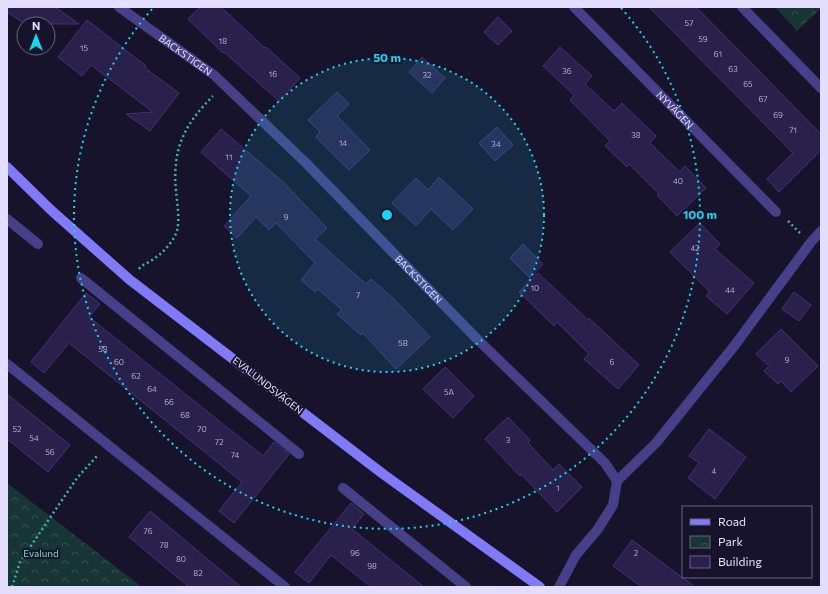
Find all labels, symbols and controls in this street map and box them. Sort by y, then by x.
north arrow [16,16,56,56]
house number: 57 [685,18,693,28]
text: N [32,19,40,32]
street label: BACKSTIGEN [157,32,215,78]
house number: 59 [698,34,708,44]
house number: 18 [219,36,227,46]
house number: 15 [80,43,88,53]
house number: 61 [714,49,722,59]
text: 50 m [373,50,401,64]
house number: 63 [728,64,738,74]
house number: 36 [562,66,572,76]
house number: 16 [269,69,277,79]
house number: 32 [423,70,432,80]
house number: 65 [743,79,753,89]
street label: NYVÄGEN [654,88,696,131]
house number: 67 [758,94,768,104]
house number: 69 [773,110,783,120]
house number: 71 [789,125,797,135]
house number: 38 [631,130,641,140]
house number: 14 [339,138,347,148]
house number: 34 [491,139,501,149]
house number: 11 [226,152,232,162]
house number: 40 [673,176,683,186]
text: 100 m [683,207,717,221]
centre of rings [380,208,394,222]
house number: 9 [284,212,289,222]
house number: 42 [690,243,700,253]
street label: BACKSTIGEN [393,253,445,306]
house number: 10 [531,283,539,293]
house number: 44 [725,285,735,295]
house number: 7 [356,290,360,300]
house number: 5B [398,338,408,348]
house number: 58 [98,344,108,354]
street label: EVALUNDSVÄGEN [230,354,306,416]
house number: 9 [785,355,790,365]
house number: 60 [114,357,124,367]
house number: 6 [610,357,615,367]
house number: 62 [131,371,141,381]
house number: 64 [147,384,157,394]
house number: 5A [444,387,454,397]
house number: 66 [164,397,174,407]
house number: 68 [180,410,190,420]
house number: 52 [12,424,22,434]
house number: 70 [197,424,207,434]
house number: 54 [29,433,39,443]
house number: 3 [506,435,511,445]
house number: 72 [215,437,224,447]
house number: 56 [45,447,55,457]
house number: 74 [231,450,239,460]
house number: 4 [712,466,717,476]
house number: 1 [556,483,560,493]
legend [682,506,812,578]
text: Road [718,514,746,528]
house number: 76 [143,526,153,536]
text: Park [718,534,744,548]
house number: 78 [159,540,169,550]
park label: Evalund [23,547,59,559]
house number: 96 [350,548,360,558]
house number: 2 [634,548,639,558]
house number: 80 [176,554,186,564]
text: Building [718,554,762,568]
house number: 98 [367,561,377,571]
house number: 82 [193,568,203,578]

